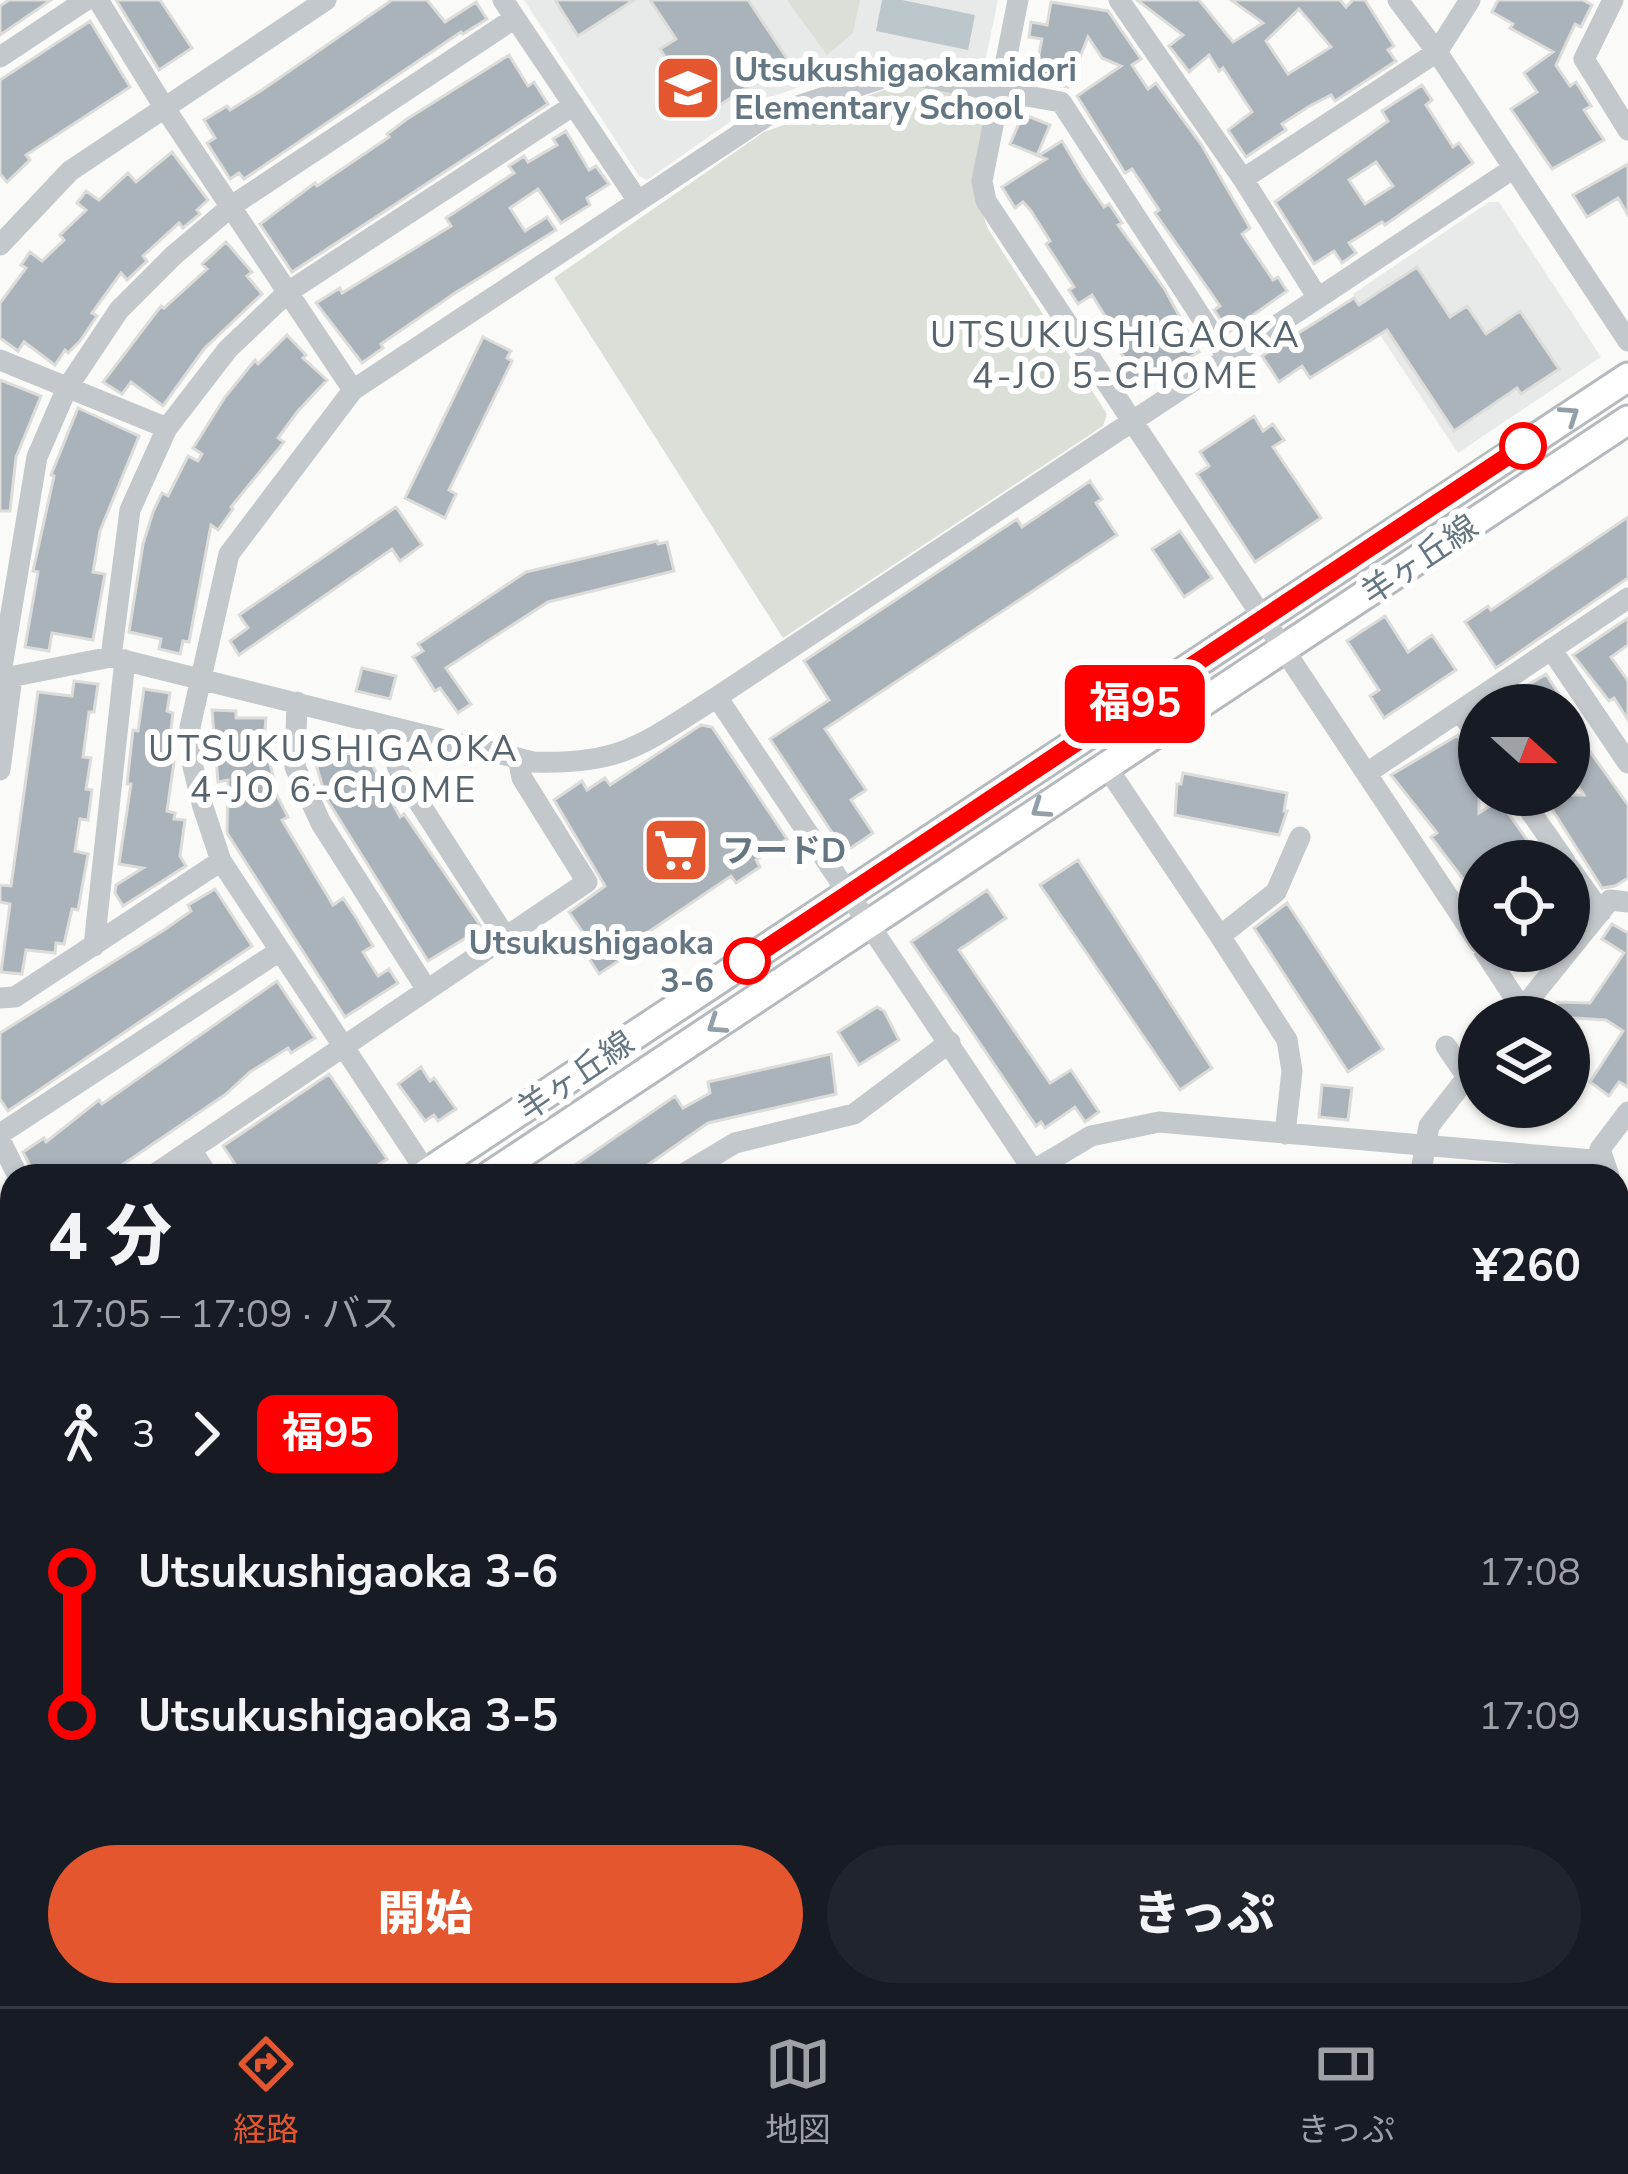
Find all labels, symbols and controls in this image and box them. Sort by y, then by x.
place label: Utsukushigaokamidori Elementary School [734,48,1077,131]
school or university icon: Utsukushigaokamidori Elementary School [653,53,723,123]
district label: UTSUKUSHIGAOKA 4-JO 5-CHOME [930,311,1302,401]
one-way arrow [1557,407,1579,429]
unlabelled marker [1501,424,1545,468]
street label: 羊ヶ丘線 [1353,505,1487,616]
line badge: 福95 [1066,665,1204,743]
text: 福95 [1089,675,1181,732]
north arrow [1458,684,1590,816]
map controls [1458,684,1590,1128]
district label: UTSUKUSHIGAOKA 4-JO 6-CHOME [148,725,520,815]
one-way arrow [1032,795,1054,817]
supermarket icon: フードD [641,815,711,885]
place label: フードD [722,829,846,874]
button: locate [1458,840,1590,972]
place label: Utsukushigaoka 3-6 [469,921,714,1004]
marker: Utsukushigaoka 3-6 [725,939,769,983]
button: layers [1458,996,1590,1128]
one-way arrow [707,1011,729,1033]
street label: 羊ヶ丘線 [509,1021,643,1132]
text: 4 分 [48,1192,172,1282]
text: ¥260 [1473,1236,1581,1297]
text: 17:05 – 17:09 · バス [48,1288,399,1341]
icon: walk [48,1401,114,1467]
icon: forward [173,1401,239,1467]
text: 福95 [281,1405,374,1462]
text: 3 [132,1408,155,1461]
text: Utsukushigaoka 3-6 [138,1542,558,1603]
text: 17:08 [1479,1546,1581,1599]
text: Utsukushigaoka 3-5 [138,1686,558,1747]
text: 17:09 [1479,1690,1581,1743]
button: 開始 [48,1845,803,1983]
button: きっぷ [827,1845,1581,1983]
tab: 経路 [233,2031,299,2153]
tab: 地図 [765,2031,831,2153]
tab: きっぷ [1297,2031,1395,2153]

